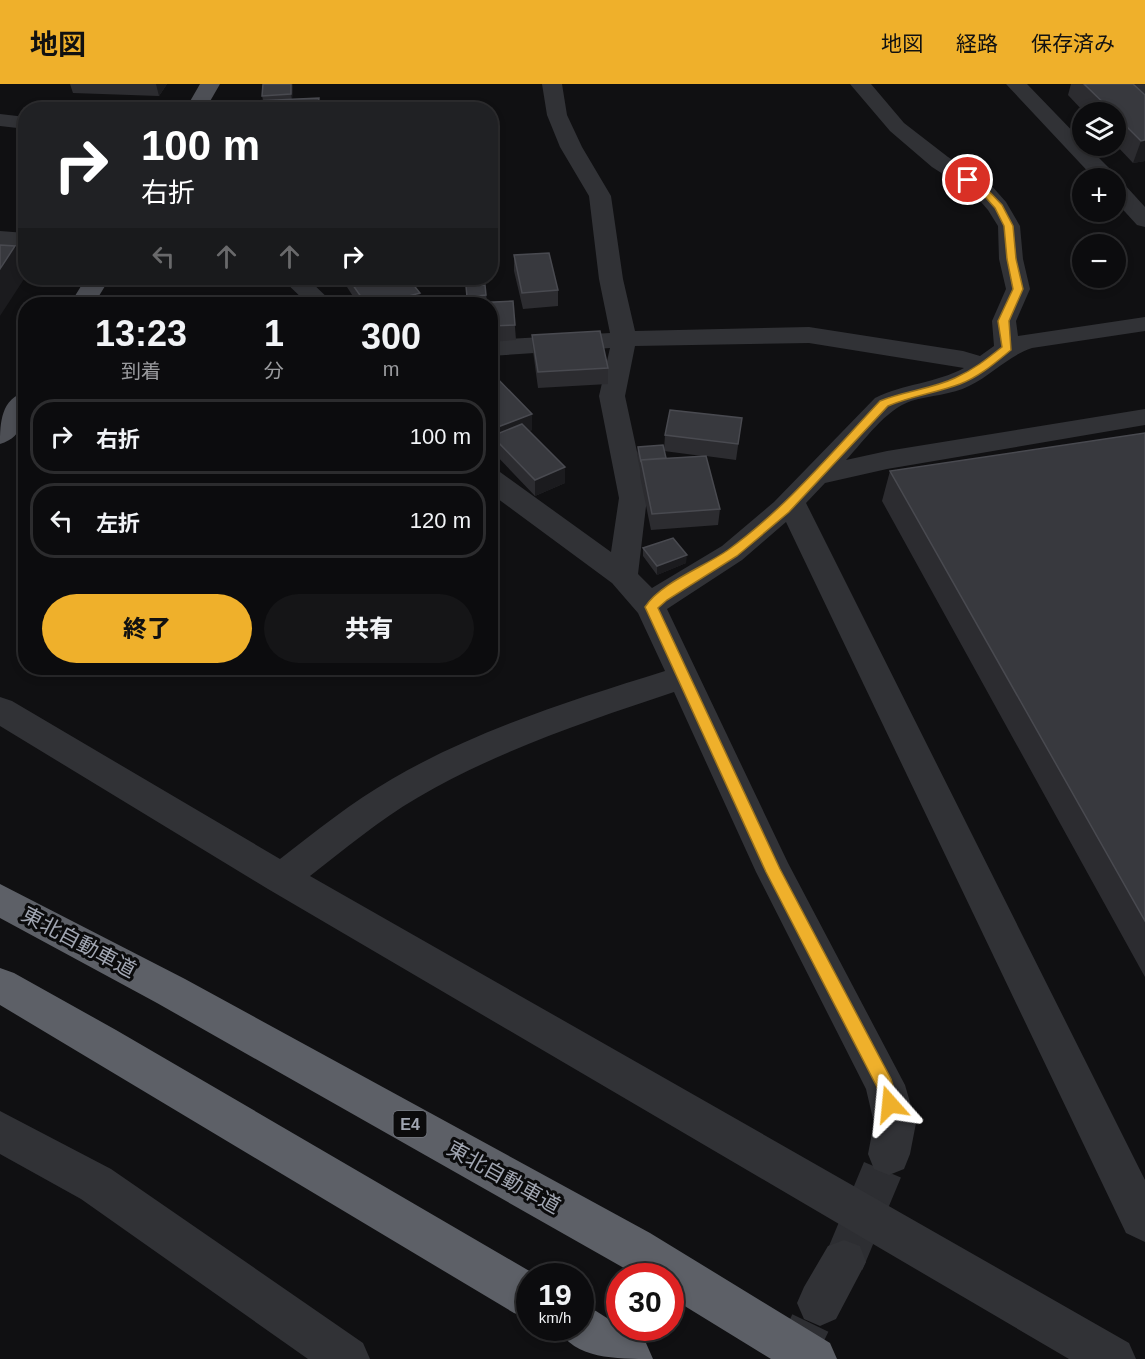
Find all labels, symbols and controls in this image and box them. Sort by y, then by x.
text: 地図 [30,29,86,60]
text: 地図 [881,32,923,55]
text: 経路 [956,32,998,55]
text: 保存済み [1031,32,1115,55]
map controls [1072,102,1126,288]
button: layers [1072,102,1126,156]
text: 100 m [141,122,260,169]
icon: right [42,126,120,204]
pin [942,154,993,205]
icon: arrive [951,163,984,196]
button: + [1072,168,1126,222]
text: 右折 [141,178,195,208]
button: − [1072,234,1126,288]
icon: left [147,240,180,273]
icon: ahead [210,240,243,273]
icon: ahead [273,240,306,273]
icon: right [336,240,369,273]
text: 13:23 [95,313,187,354]
text: 1 [264,313,284,354]
text: 300 [361,316,421,357]
text: m [383,358,399,380]
text: 到着 [121,360,161,382]
text: 分 [264,360,284,382]
icon: right [45,420,78,453]
text: 100 m [410,424,471,449]
text: 右折 [96,427,140,452]
icon: left [45,504,78,537]
text: 120 m [410,508,471,533]
text: 左折 [96,511,140,536]
button: 終了 [42,594,252,663]
button: 共有 [264,594,474,663]
street label: 東北自動車道 [18,902,140,982]
position arrow [858,1072,922,1136]
road number: E4 [394,1111,426,1137]
street label: 東北自動車道 [443,1136,565,1218]
speed limit sign: 30 [606,1263,684,1341]
text: 19 [538,1278,572,1311]
text: km/h [539,1309,571,1326]

